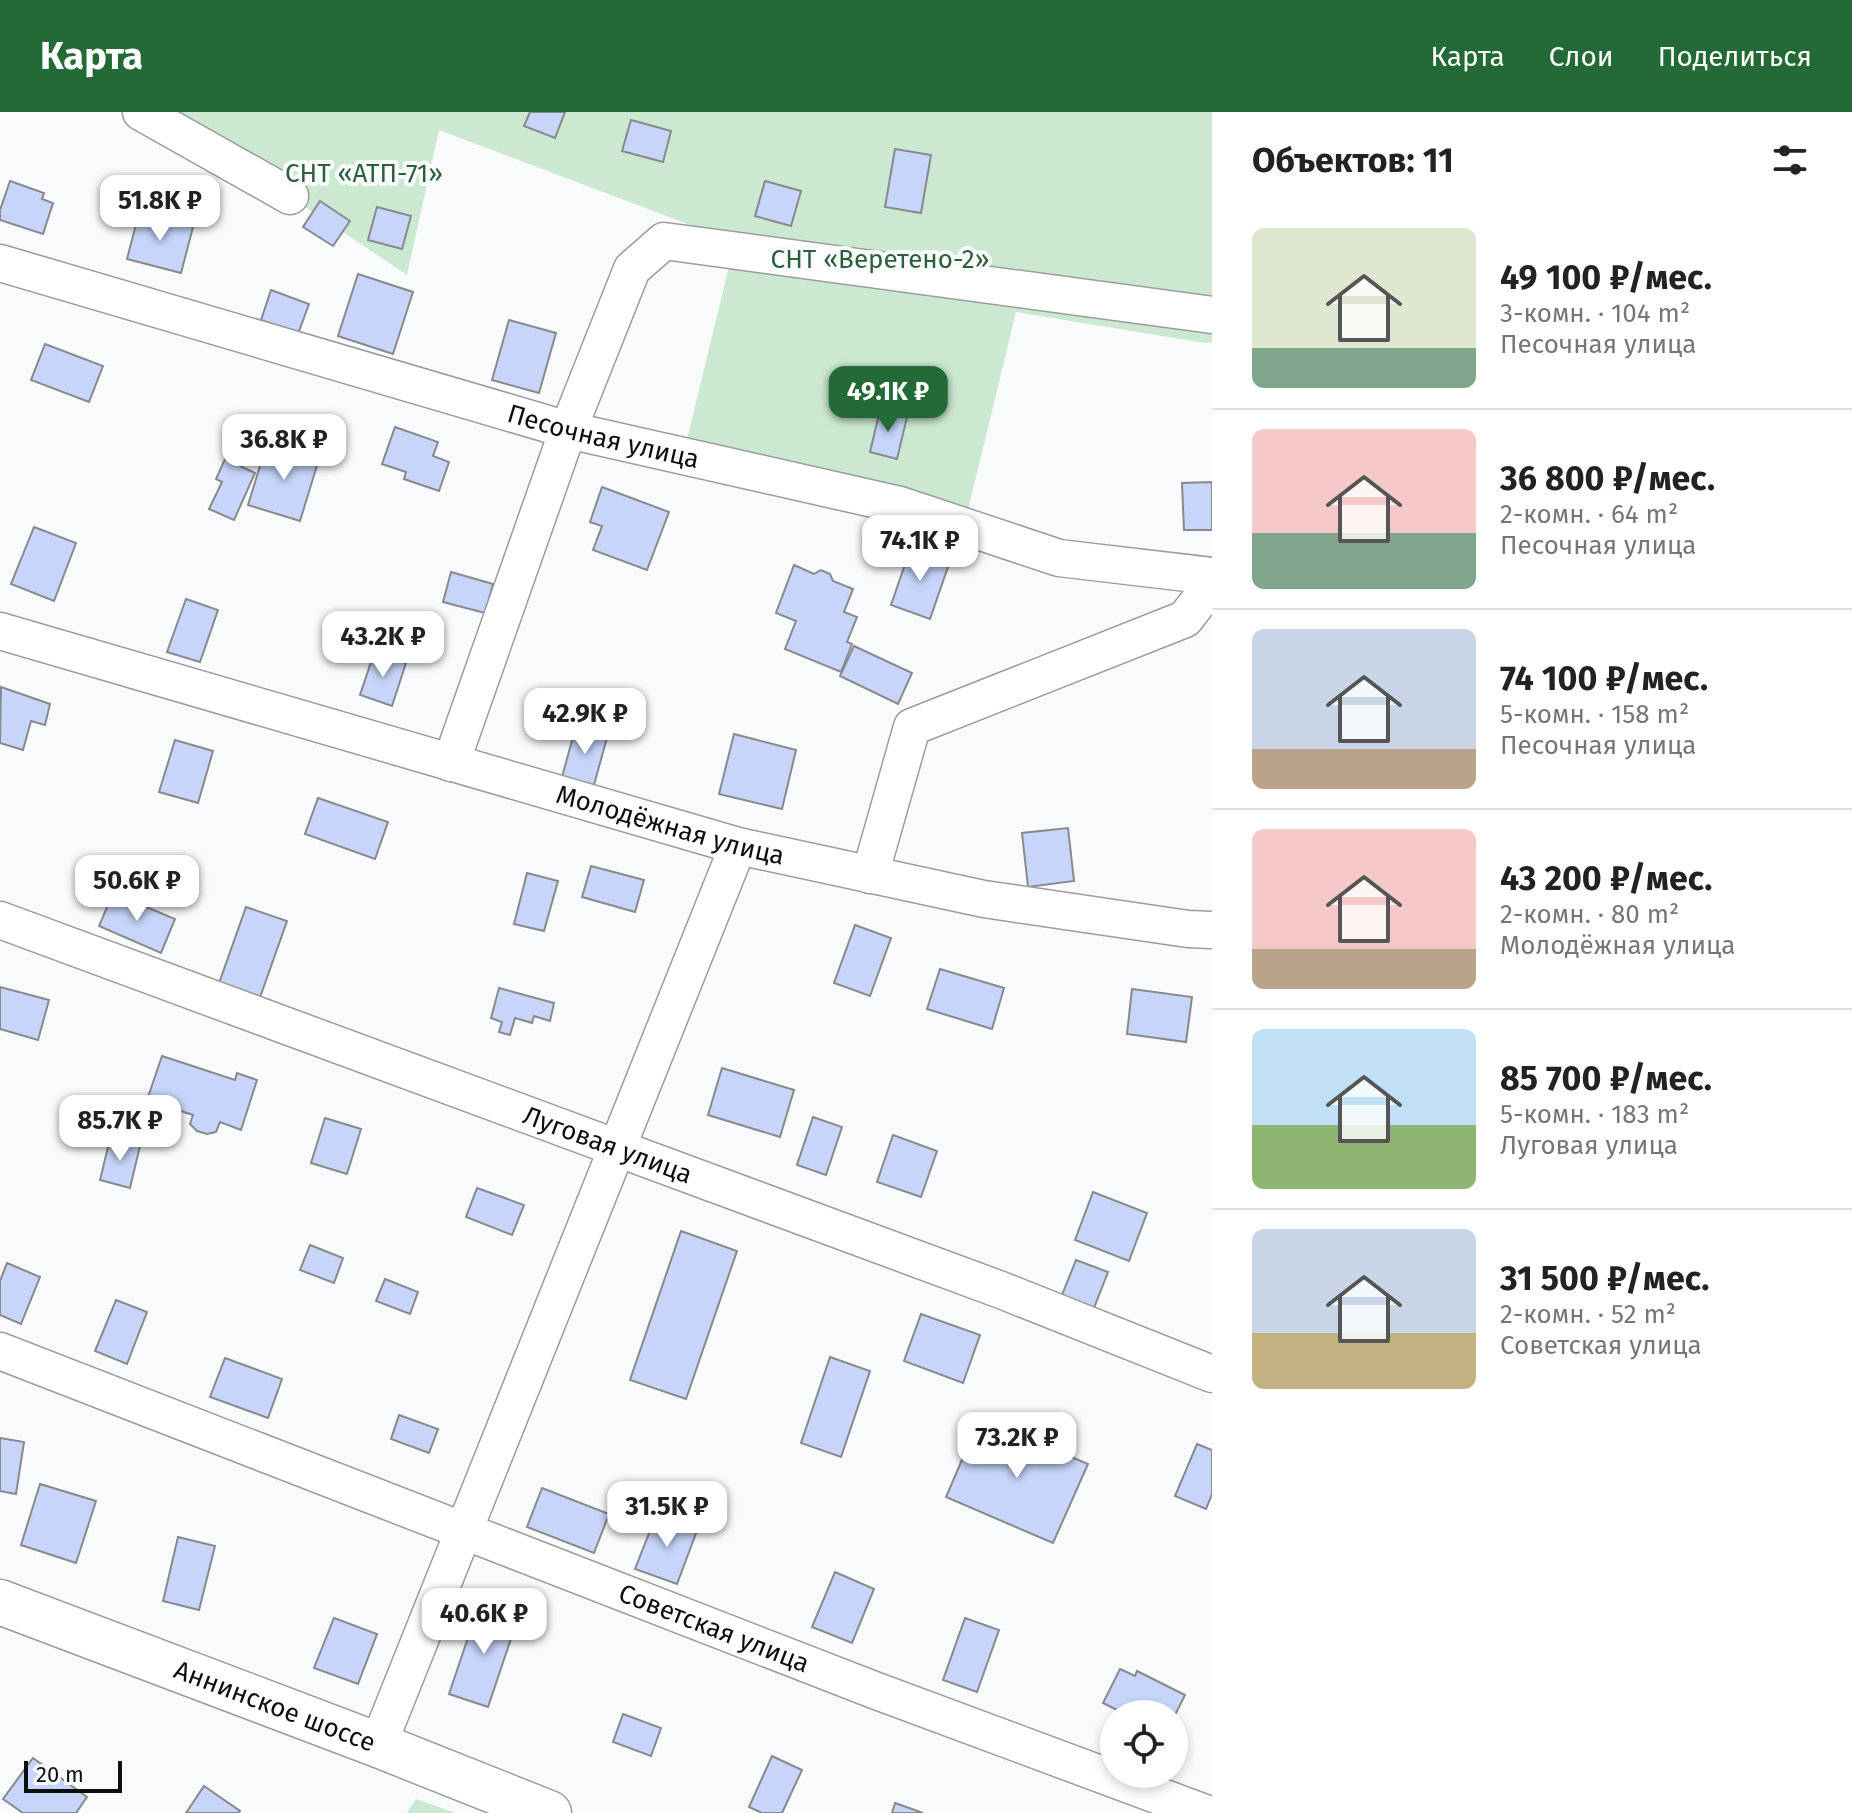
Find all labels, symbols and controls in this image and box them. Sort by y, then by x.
text: Карта [40,33,143,79]
text: Карта [1430,40,1505,73]
text: Слои [1549,40,1614,73]
text: Поделиться [1658,40,1812,73]
icon: filters [1768,138,1812,182]
text: Объектов: 11 [1252,140,1454,181]
park label: СНТ «АТП-71» [285,158,443,189]
pin: 51.8K ₽ [86,175,234,243]
text: 51.8K ₽ [118,185,202,216]
park label: СНТ «Веретено-2» [771,244,989,275]
text: 49 100 ₽/мес. [1500,257,1712,298]
icon: home [1316,260,1412,356]
text: 3-комн. · 104 m² [1500,298,1690,329]
text: Песочная улица [1500,329,1696,360]
pin: 49.1K ₽ [814,366,962,434]
text: 49.1K ₽ [847,376,929,407]
street label: Песочная улица [504,398,702,475]
pin: 36.8K ₽ [210,414,358,482]
text: 36.8K ₽ [240,424,328,455]
text: 36 800 ₽/мес. [1500,458,1715,499]
icon: home [1316,461,1412,557]
text: 2-комн. · 64 m² [1500,499,1678,530]
pin: 74.1K ₽ [846,515,994,583]
text: 74.1K ₽ [880,525,960,556]
text: Песочная улица [1500,530,1696,561]
pin: 43.2K ₽ [309,611,457,679]
text: 43.2K ₽ [340,621,426,652]
text: 74 100 ₽/мес. [1500,658,1708,699]
icon: home [1316,661,1412,757]
pin: 42.9K ₽ [511,688,659,756]
text: 42.9K ₽ [542,698,628,729]
text: 5-комн. · 158 m² [1500,699,1689,730]
text: Песочная улица [1500,730,1696,761]
street label: Молодёжная улица [553,778,787,871]
pin: 50.6K ₽ [63,855,211,923]
text: 43 200 ₽/мес. [1500,858,1712,899]
icon: home [1316,861,1412,957]
text: 50.6K ₽ [93,865,181,896]
text: 2-комн. · 80 m² [1500,899,1679,930]
text: Молодёжная улица [1500,930,1735,961]
text: 85 700 ₽/мес. [1500,1058,1712,1099]
icon: home [1316,1061,1412,1157]
pin: 85.7K ₽ [46,1095,194,1163]
street label: Луговая улица [519,1099,697,1190]
text: 5-комн. · 183 m² [1500,1099,1689,1130]
text: 85.7K ₽ [77,1105,163,1136]
text: Луговая улица [1500,1130,1678,1161]
text: 31 500 ₽/мес. [1500,1258,1709,1299]
icon: home [1316,1261,1412,1357]
text: 2-комн. · 52 m² [1500,1299,1676,1330]
text: Советская улица [1500,1330,1702,1361]
pin: 73.2K ₽ [943,1412,1091,1480]
text: 73.2K ₽ [975,1422,1059,1453]
pin: 31.5K ₽ [593,1481,741,1549]
text: 31.5K ₽ [625,1491,709,1522]
street label: Советская улица [614,1577,814,1679]
pin: 40.6K ₽ [410,1588,558,1656]
text: 40.6K ₽ [440,1598,528,1629]
street label: Аннинское шоссе [170,1654,380,1758]
map controls [1100,1700,1188,1788]
button: locate [1100,1700,1188,1788]
scale bar [24,1757,122,1793]
text: 20 m [36,1761,84,1788]

